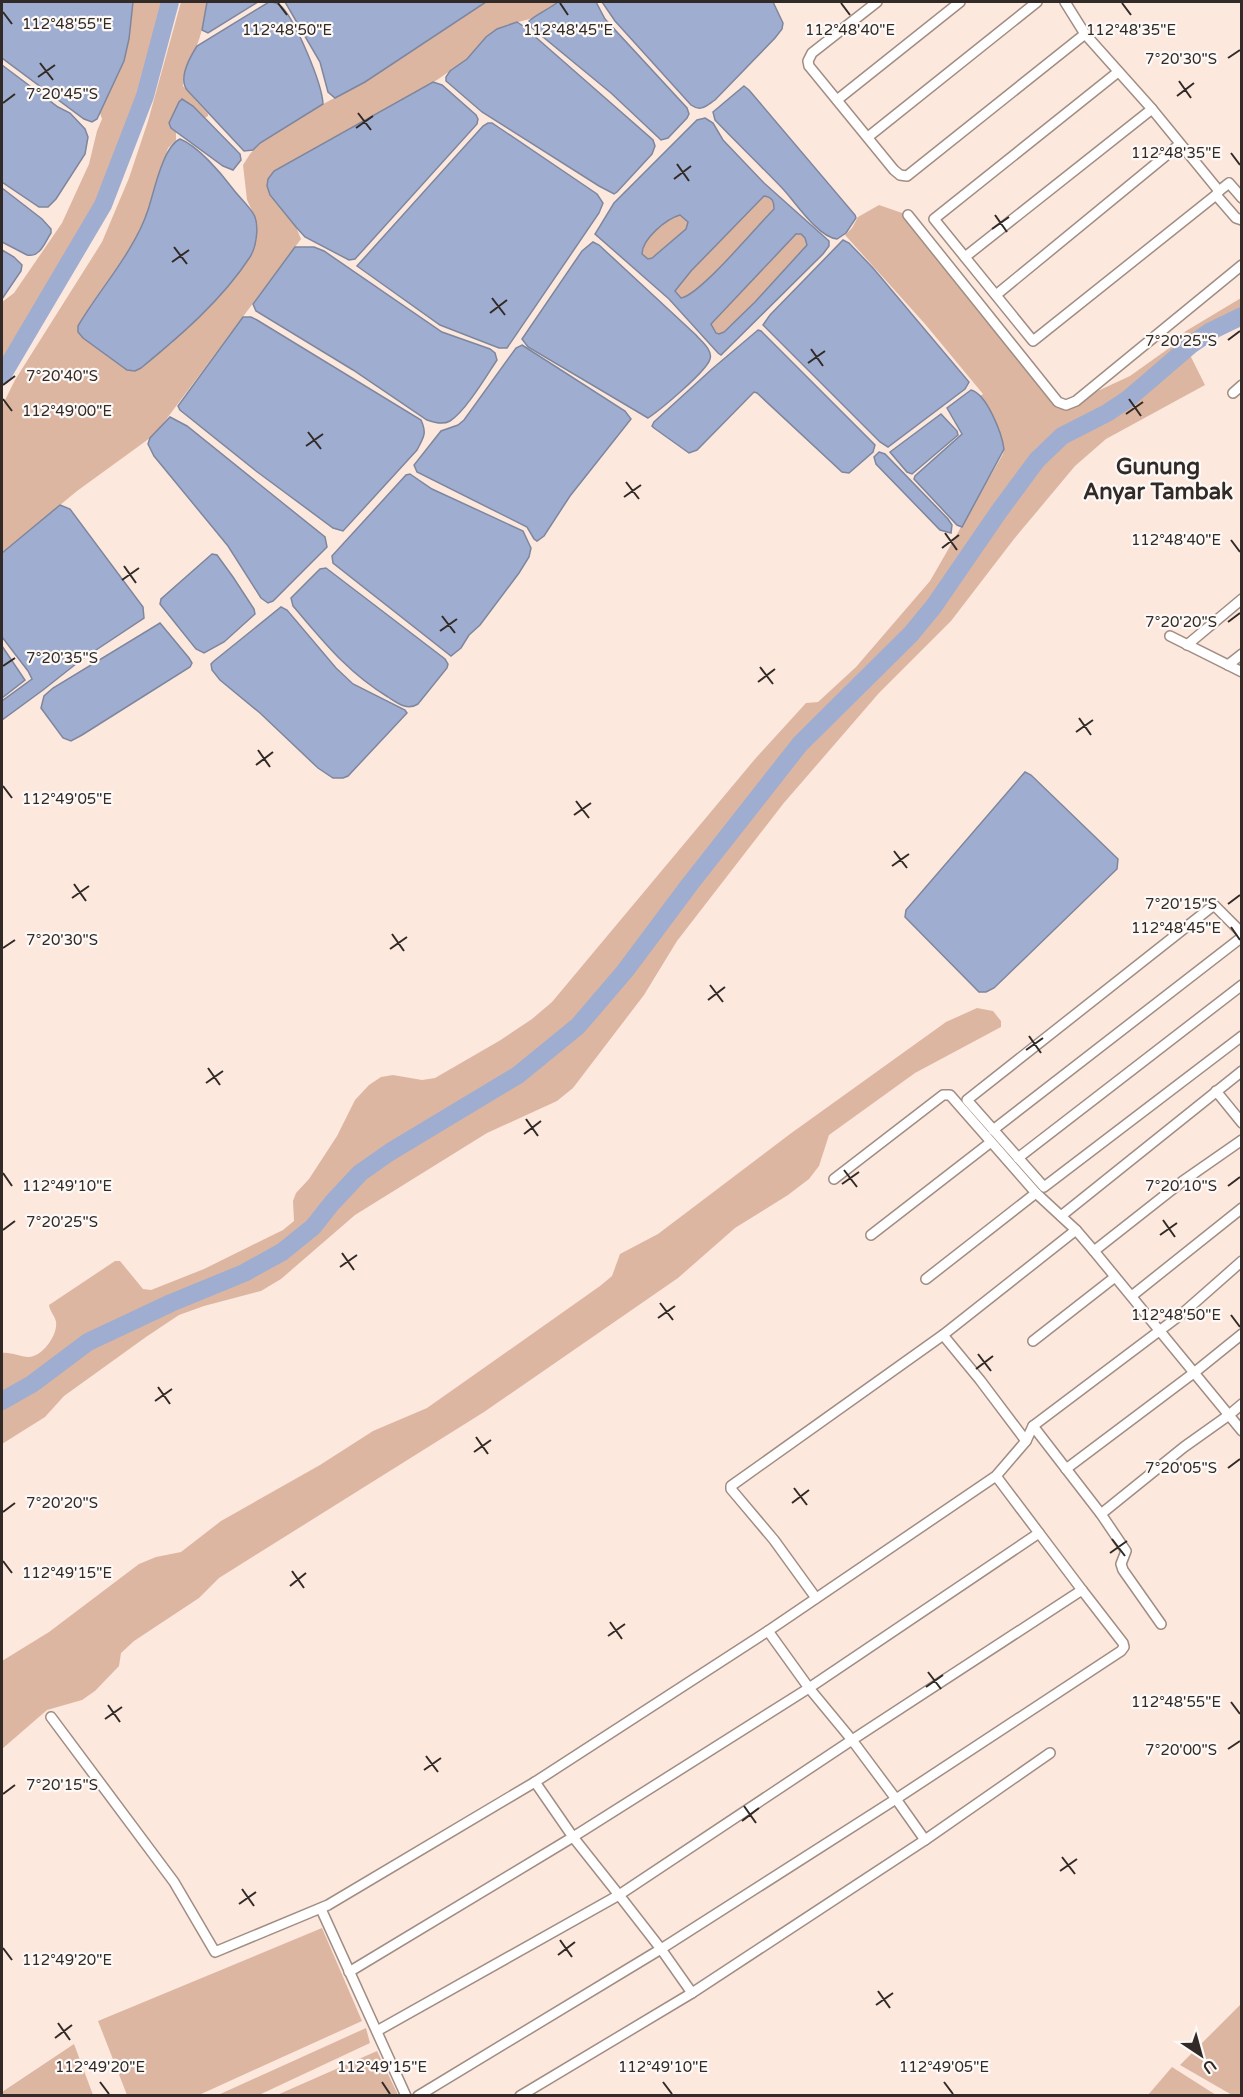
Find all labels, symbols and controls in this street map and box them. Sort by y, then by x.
text: 112°48'55"E [22,15,112,33]
text: 112°48'50"E [242,21,332,39]
text: 112°48'45"E [523,21,613,39]
text: 112°48'40"E [805,21,895,39]
text: 112°48'35"E [1086,21,1176,39]
text: 7°20'30"S [1145,50,1217,68]
text: 7°20'45"S [26,85,98,103]
text: 112°48'35"E [1131,144,1221,162]
text: 7°20'25"S [1145,332,1217,350]
text: 7°20'40"S [26,367,98,385]
text: 112°49'00"E [22,402,112,420]
district label: Gunung Anyar Tambak [1083,454,1233,505]
text: 112°48'40"E [1131,531,1221,549]
text: 7°20'20"S [1145,613,1217,631]
text: 7°20'35"S [26,649,98,667]
text: 112°49'05"E [22,790,112,808]
text: 7°20'15"S [1145,895,1217,913]
text: 112°48'45"E [1131,919,1221,937]
text: 7°20'30"S [26,931,98,949]
text: 112°49'10"E [22,1177,112,1195]
text: 7°20'10"S [1145,1177,1217,1195]
text: 7°20'25"S [26,1213,98,1231]
text: 112°48'50"E [1131,1306,1221,1324]
text: 7°20'05"S [1145,1459,1217,1477]
text: 7°20'20"S [26,1494,98,1512]
text: 112°49'15"E [22,1564,112,1582]
text: 112°48'55"E [1131,1693,1221,1711]
text: 7°20'00"S [1145,1741,1217,1759]
text: 7°20'15"S [26,1776,98,1794]
text: 112°49'20"E [22,1951,112,1969]
north arrow [1171,2025,1231,2085]
text: U [1198,2055,1220,2078]
text: 112°49'20"E [55,2058,145,2076]
text: 112°49'15"E [337,2058,427,2076]
text: 112°49'10"E [618,2058,708,2076]
text: 112°49'05"E [899,2058,989,2076]

